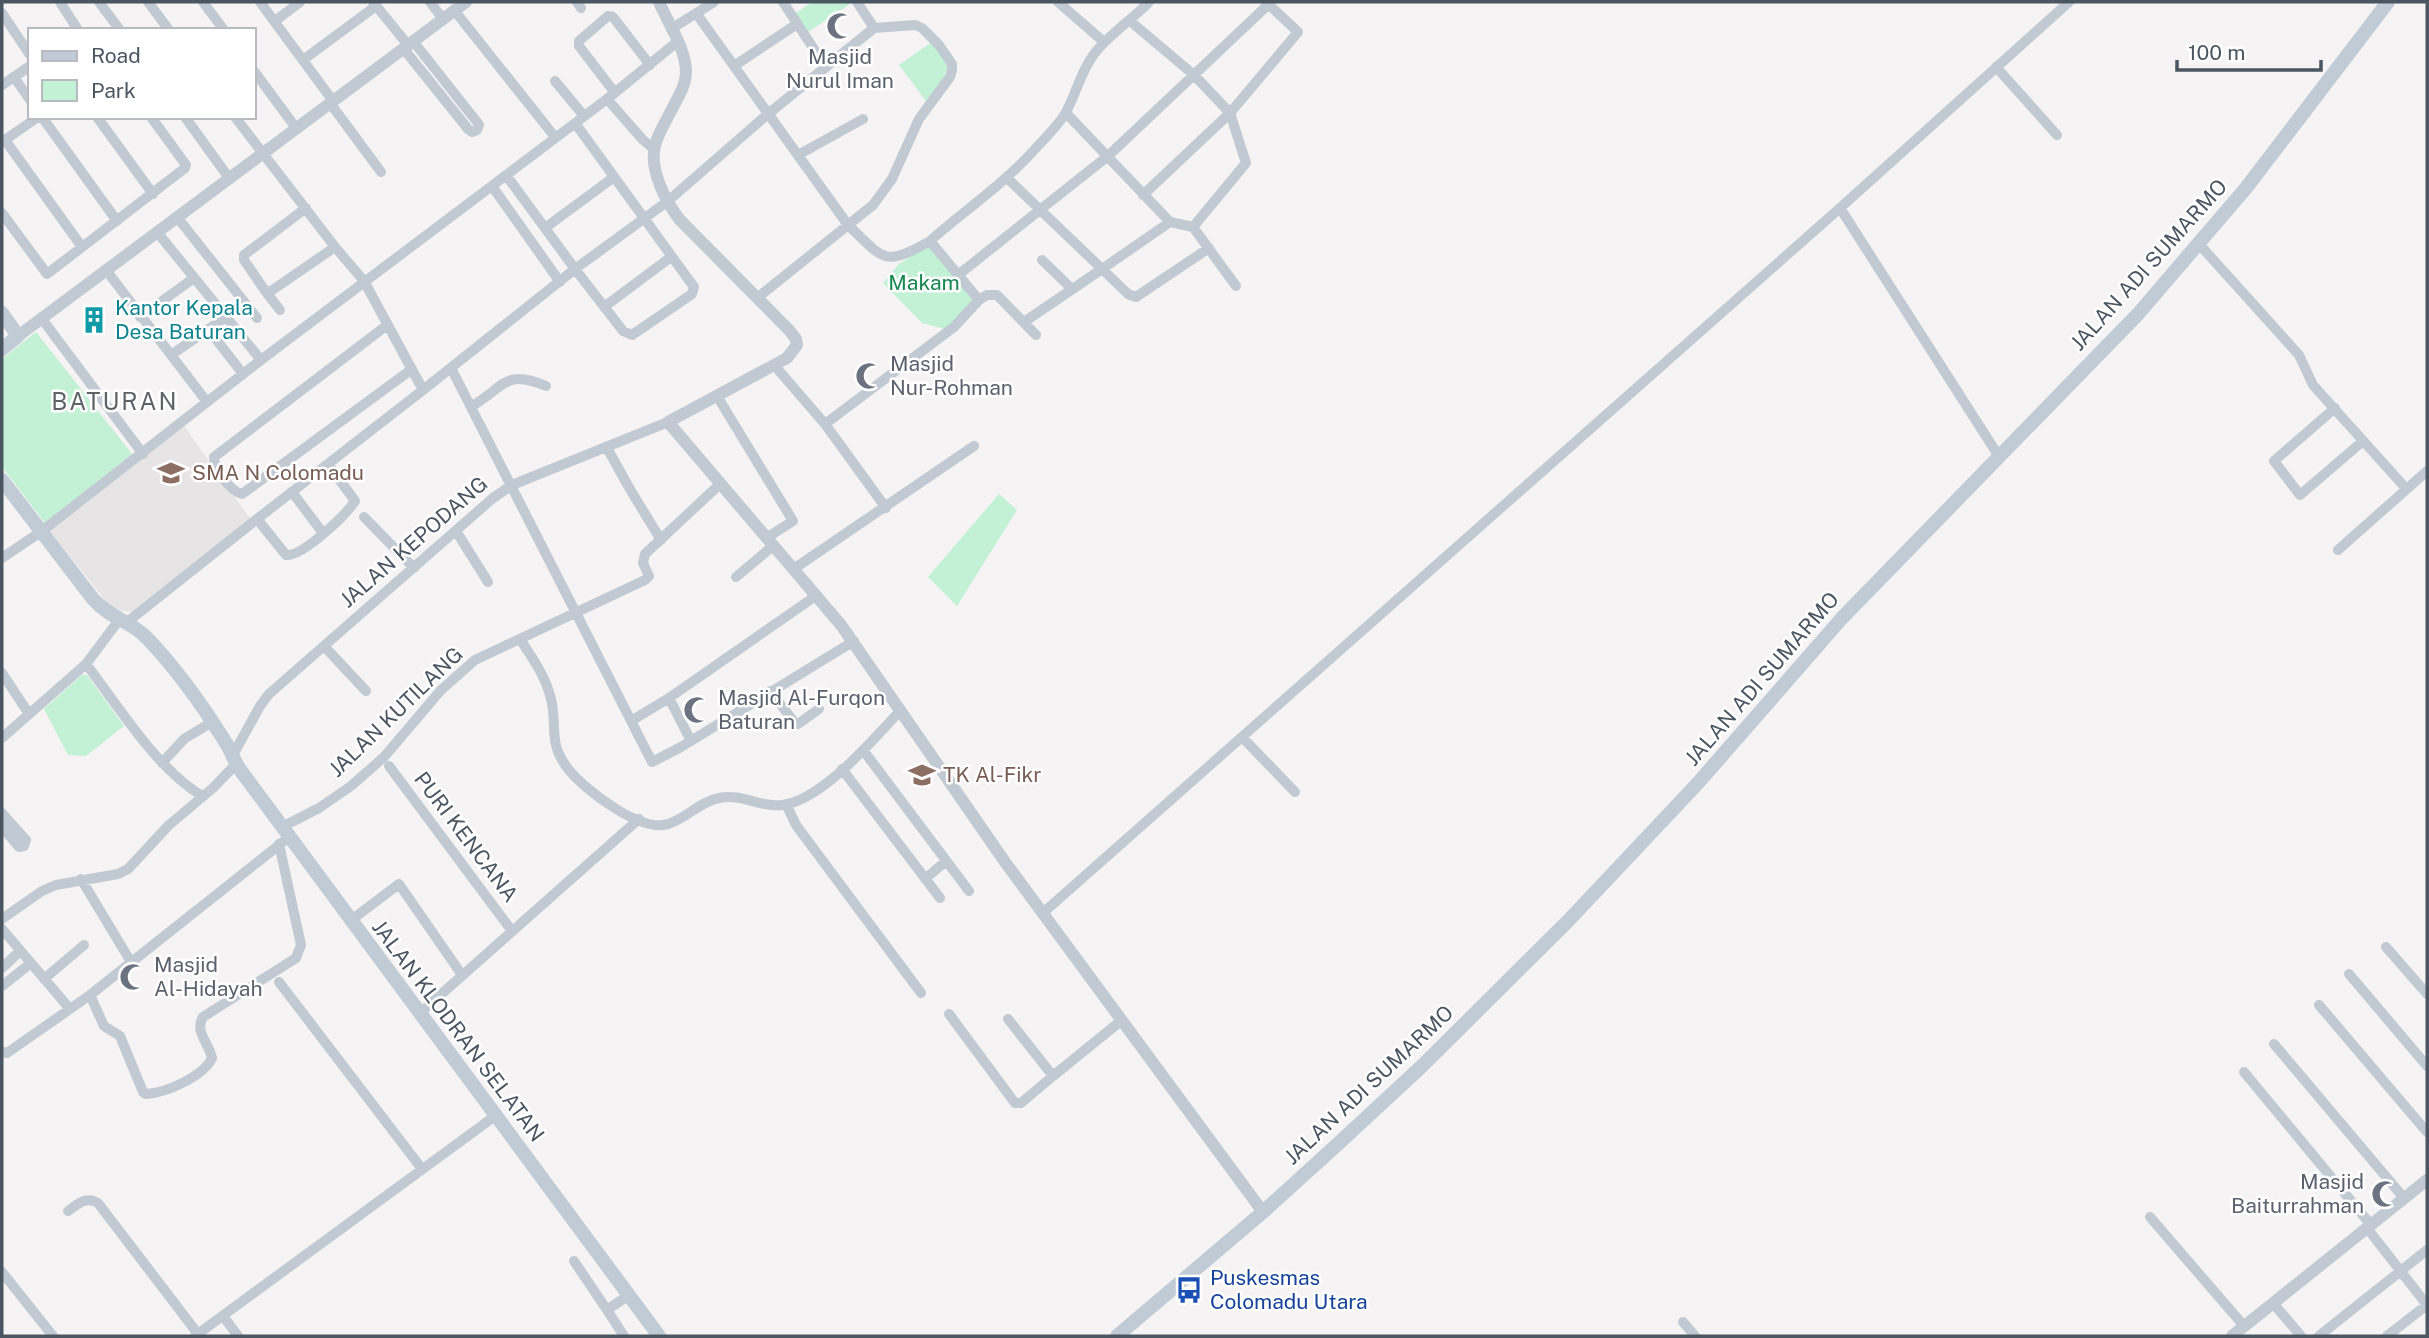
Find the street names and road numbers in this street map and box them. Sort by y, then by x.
street label: JALAN ADI SUMARMO [2065,174,2232,355]
street label: JALAN KEPODANG [335,471,492,612]
street label: JALAN ADI SUMARMO [1679,587,1844,771]
street label: JALAN KUTILANG [324,641,468,782]
street label: PURI KENCANA [409,767,524,907]
street label: JALAN KLODRAN SELATAN [367,915,550,1146]
street label: JALAN ADI SUMARMO [1279,1000,1458,1169]

